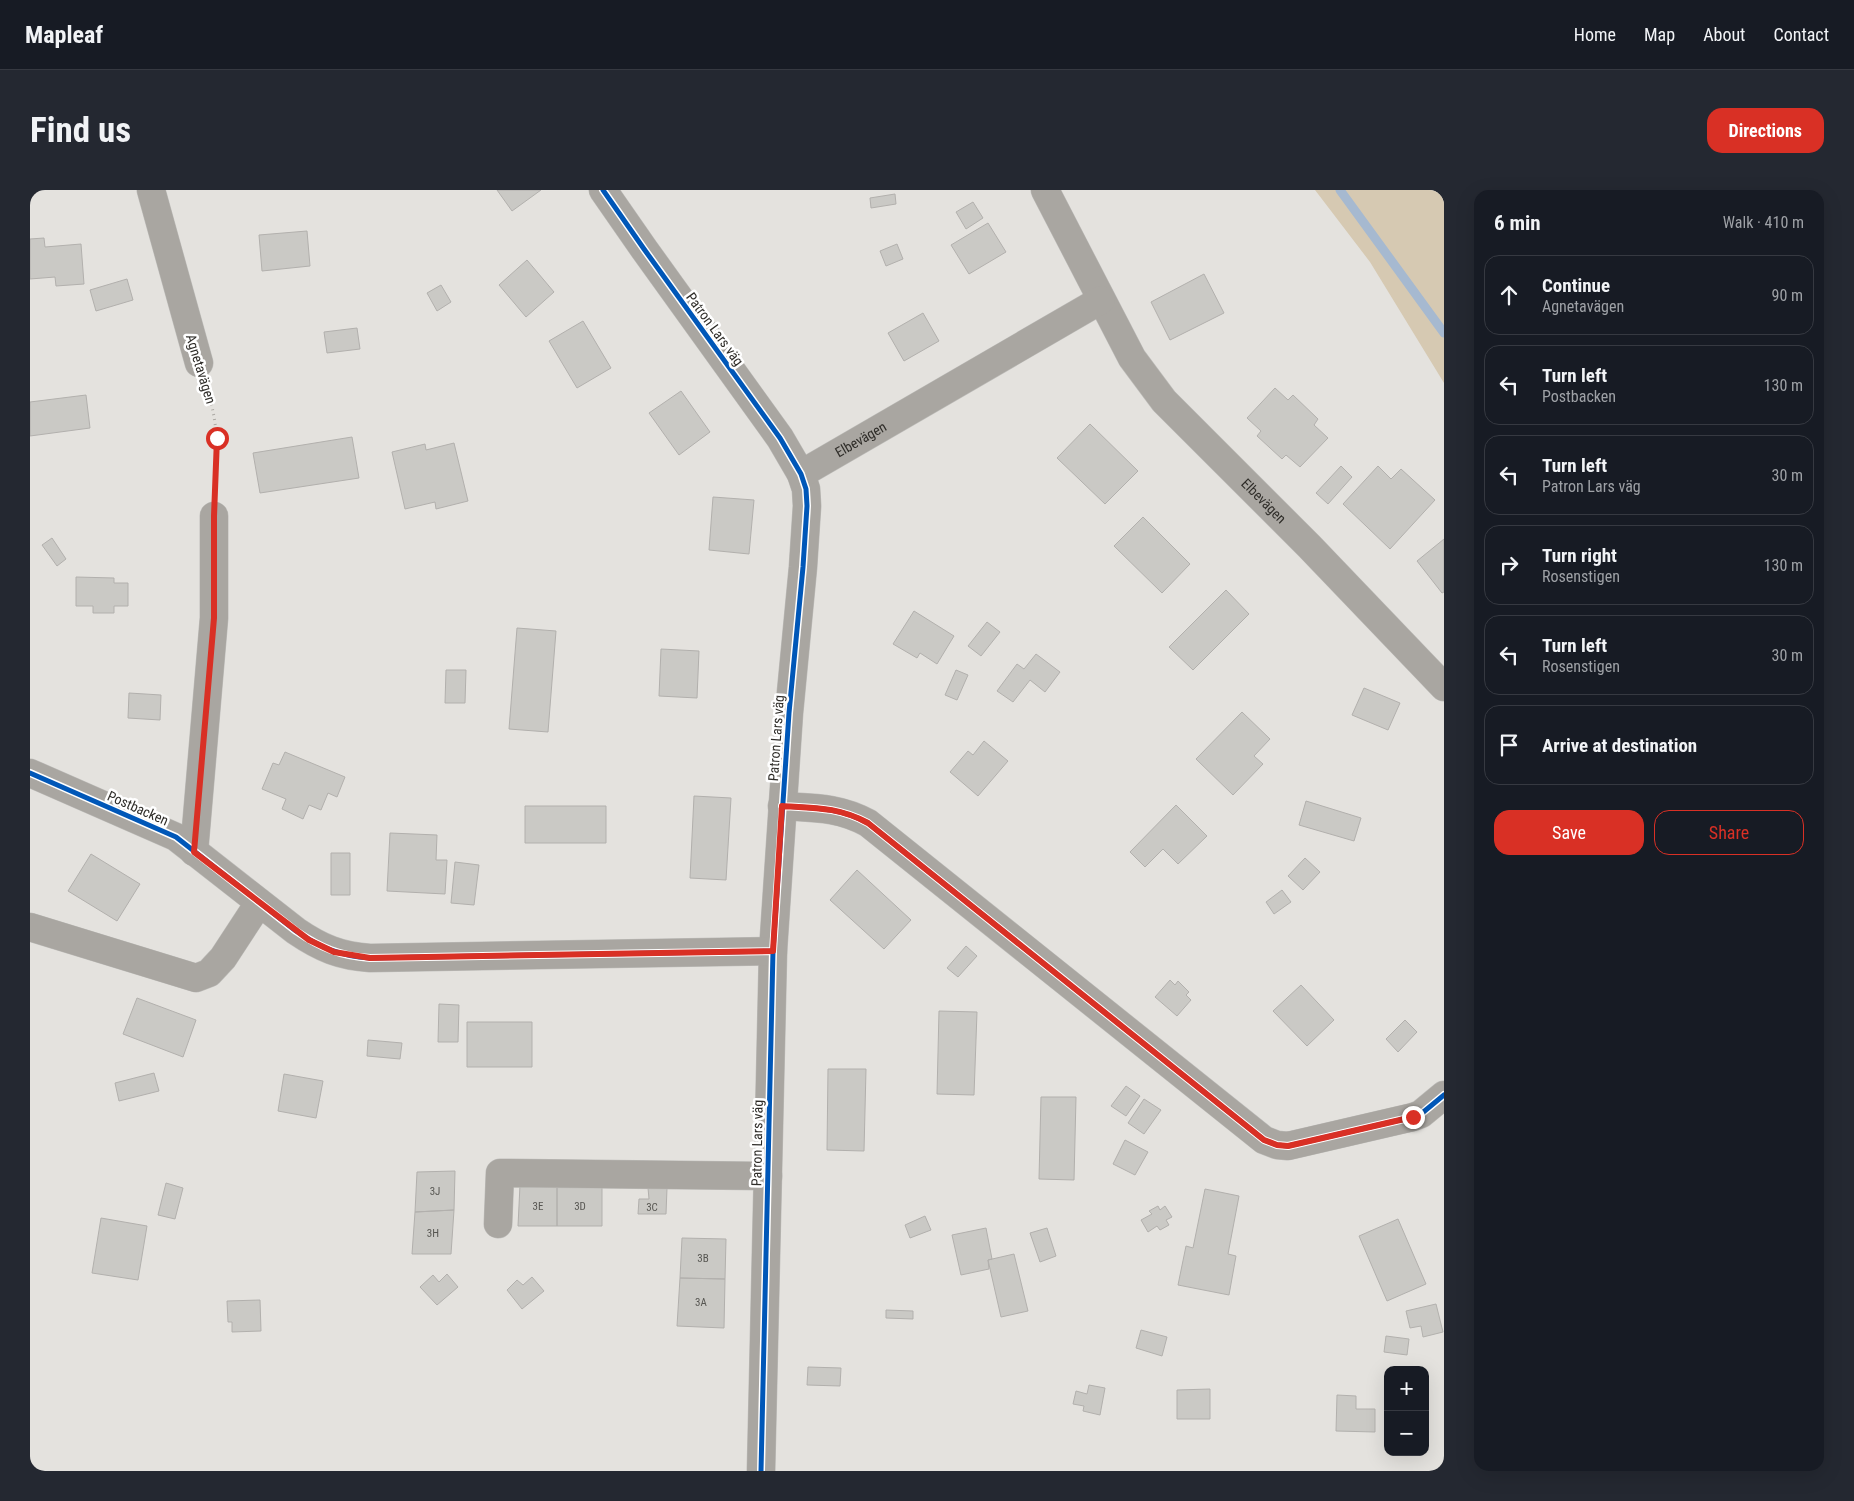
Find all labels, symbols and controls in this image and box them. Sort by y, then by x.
text: Mapleaf [25,21,103,49]
text: Home [1574,24,1616,45]
text: Map [1644,24,1675,45]
text: About [1703,24,1745,45]
text: Contact [1773,24,1829,45]
button: Directions [1707,108,1824,153]
text: Find us [30,110,131,151]
text: 6 min [1494,211,1541,235]
text: Walk · 410 m [1723,213,1804,232]
text: Continue [1542,274,1610,297]
icon: ahead [1495,281,1523,309]
text: 90 m [1771,286,1803,305]
street label: Patron Lars väg [683,289,747,369]
text: Agnetavägen [1542,297,1624,316]
street label: Agnetavägen [183,332,219,406]
text: Turn left [1542,364,1607,387]
icon: left [1495,371,1523,399]
text: 130 m [1764,376,1803,395]
text: Postbacken [1542,387,1616,406]
street label: Elbevägen [832,418,889,460]
route start [206,427,229,450]
text: Turn left [1542,454,1607,477]
icon: left [1495,461,1523,489]
text: 30 m [1771,466,1803,485]
street label: Elbevägen [1238,475,1289,526]
text: Patron Lars väg [1542,477,1641,496]
text: Turn right [1542,544,1617,567]
icon: right [1495,551,1523,579]
text: 130 m [1764,556,1803,575]
text: Rosenstigen [1542,567,1620,586]
text: Turn left [1542,634,1607,657]
icon: left [1495,641,1523,669]
text: 30 m [1771,646,1803,665]
text: Rosenstigen [1542,657,1620,676]
street label: Patron Lars väg [765,694,787,782]
icon: arrive [1495,731,1523,759]
text: Arrive at destination [1542,734,1697,757]
street label: Postbacken [105,788,171,828]
button: Save [1494,810,1644,855]
button: Share [1654,810,1804,855]
street label: Patron Lars väg [748,1100,766,1186]
route end [1402,1106,1425,1129]
house number: 3J [430,1185,440,1198]
house number: 3E [533,1200,544,1213]
house number: 3D [574,1200,586,1213]
house number: 3C [646,1201,658,1214]
house number: 3H [427,1227,439,1240]
house number: 3B [697,1252,709,1265]
house number: 3A [695,1296,708,1309]
map controls [1384,1366,1429,1456]
button: + [1384,1366,1429,1411]
button: − [1384,1411,1429,1456]

